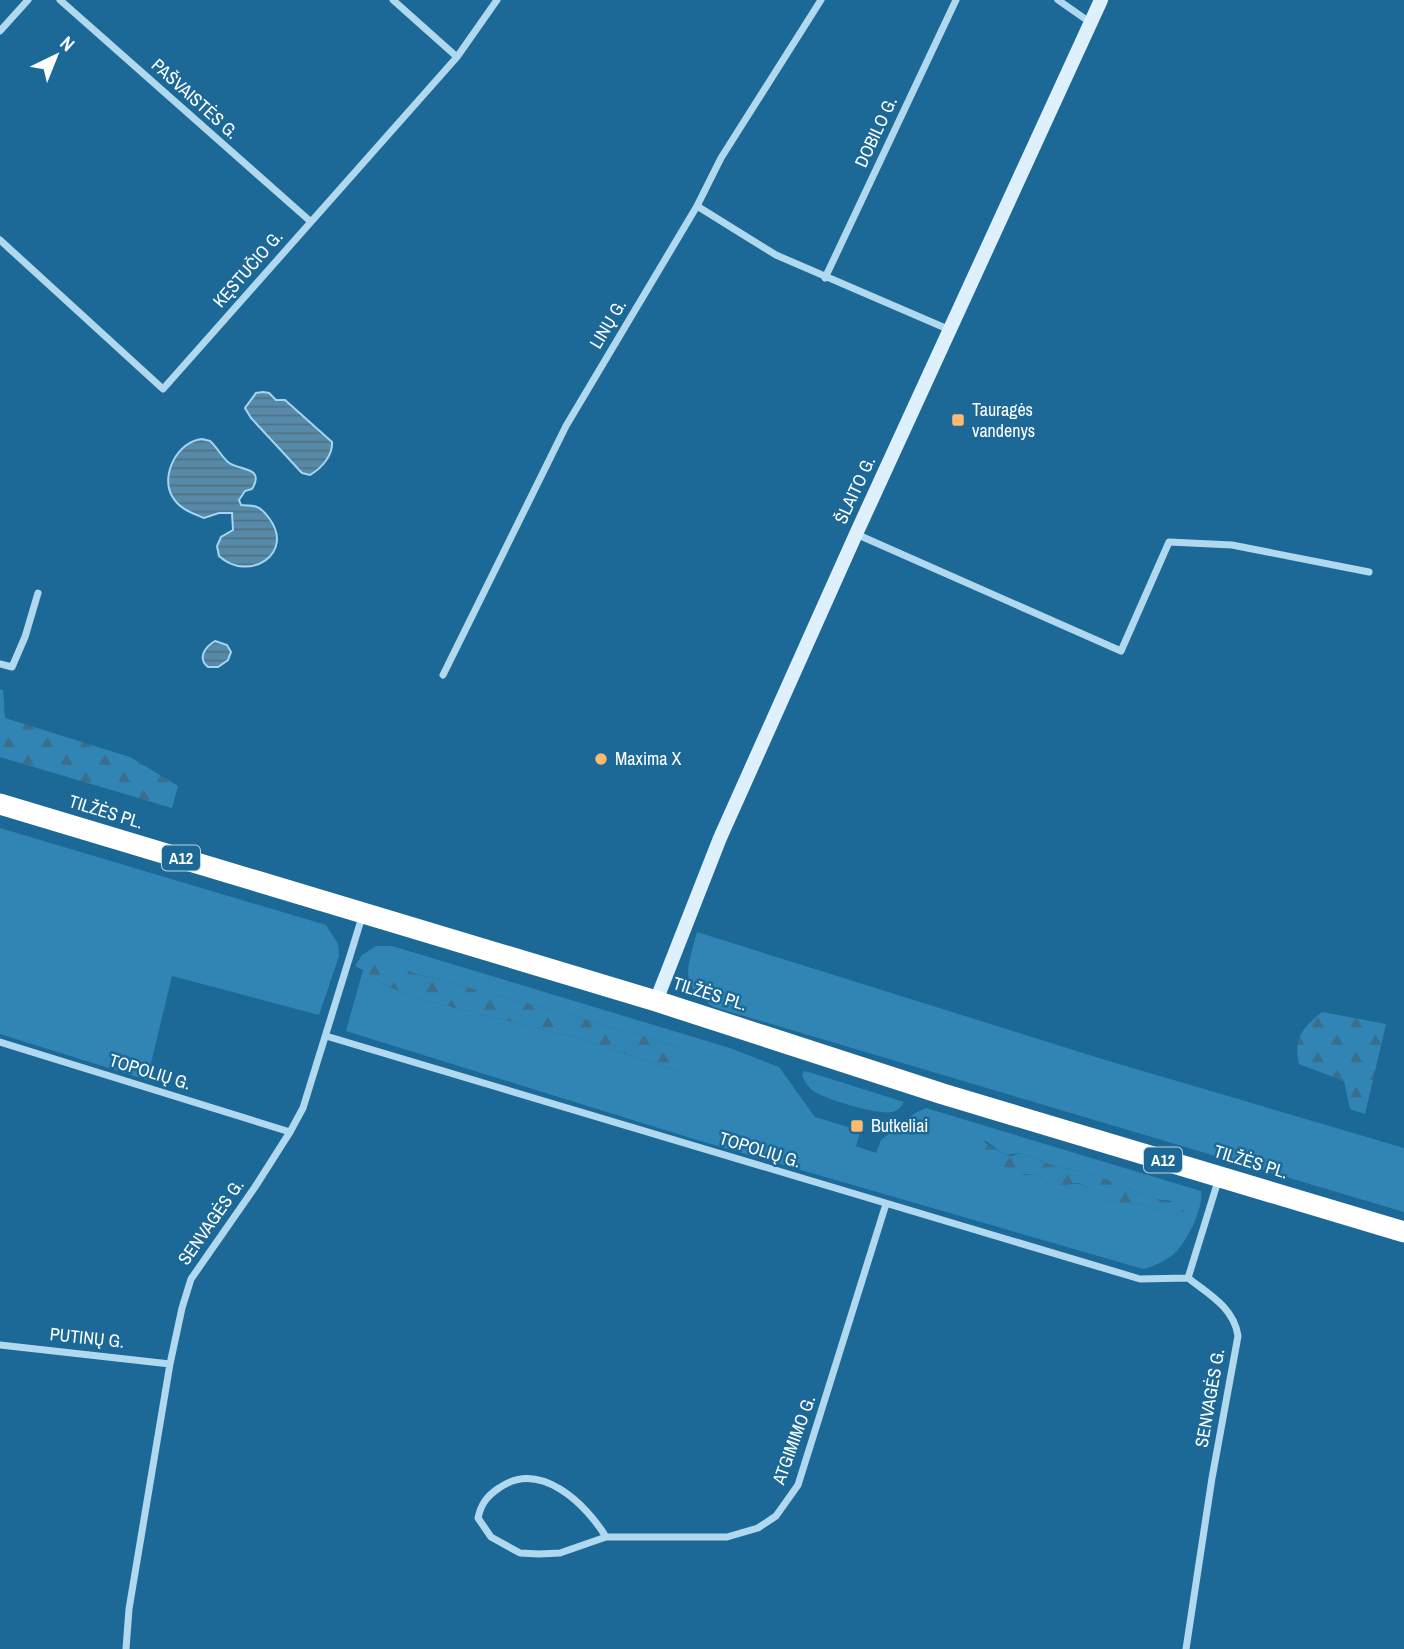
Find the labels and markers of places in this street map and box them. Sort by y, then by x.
place label: Tauragės vandenys [972,397,1035,443]
marker: Tauragės vandenys [950,412,966,428]
place label: Maxima X [615,746,682,771]
marker: Maxima X [593,751,609,767]
place label: Butkeliai [871,1113,928,1138]
marker: Butkeliai [849,1118,865,1134]

